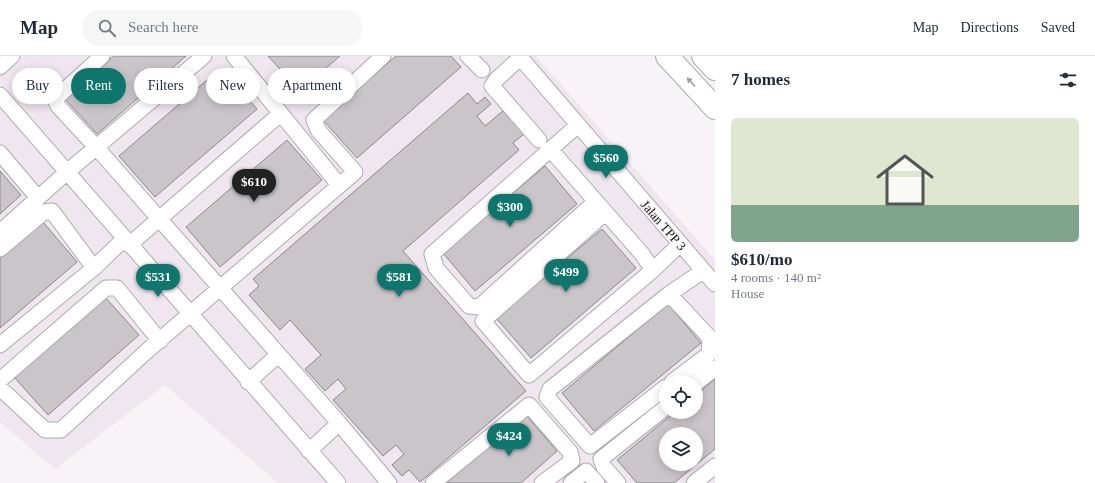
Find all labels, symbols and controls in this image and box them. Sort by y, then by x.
search box [82,10,362,46]
text: Map [20,17,58,38]
icon: search [96,17,118,39]
text: Search here [128,19,198,35]
text: Map [913,20,938,35]
text: Directions [960,20,1019,35]
text: Saved [1041,20,1075,35]
chip: Buy [12,68,63,104]
chip: Rent [71,68,126,104]
chip: Filters [134,68,198,104]
chip: New [206,68,260,104]
chip: Apartment [268,68,356,104]
icon: filters [1057,69,1079,91]
text: 7 homes [731,70,790,89]
one-way arrow [686,77,696,87]
icon: home [869,144,941,216]
pin: $560 [582,145,630,179]
text: $560 [593,150,619,165]
pin: $610 [230,169,278,203]
text: $610 [241,174,267,189]
pin: $300 [486,194,534,228]
street label: Jalan TPP 3 [638,197,689,253]
text: $300 [497,199,523,214]
text: $610/mo [731,250,792,269]
pin: $499 [542,259,590,293]
pin: $531 [134,264,182,298]
pin: $581 [375,264,423,298]
text: $499 [553,264,579,279]
text: $531 [145,269,171,284]
text: $581 [386,269,412,284]
text: 4 rooms · 140 m² [731,270,821,285]
text: House [731,286,764,301]
map controls [659,375,703,471]
button: locate [659,375,703,419]
pin: $424 [485,423,533,457]
button: layers [659,427,703,471]
text: $424 [496,428,522,443]

